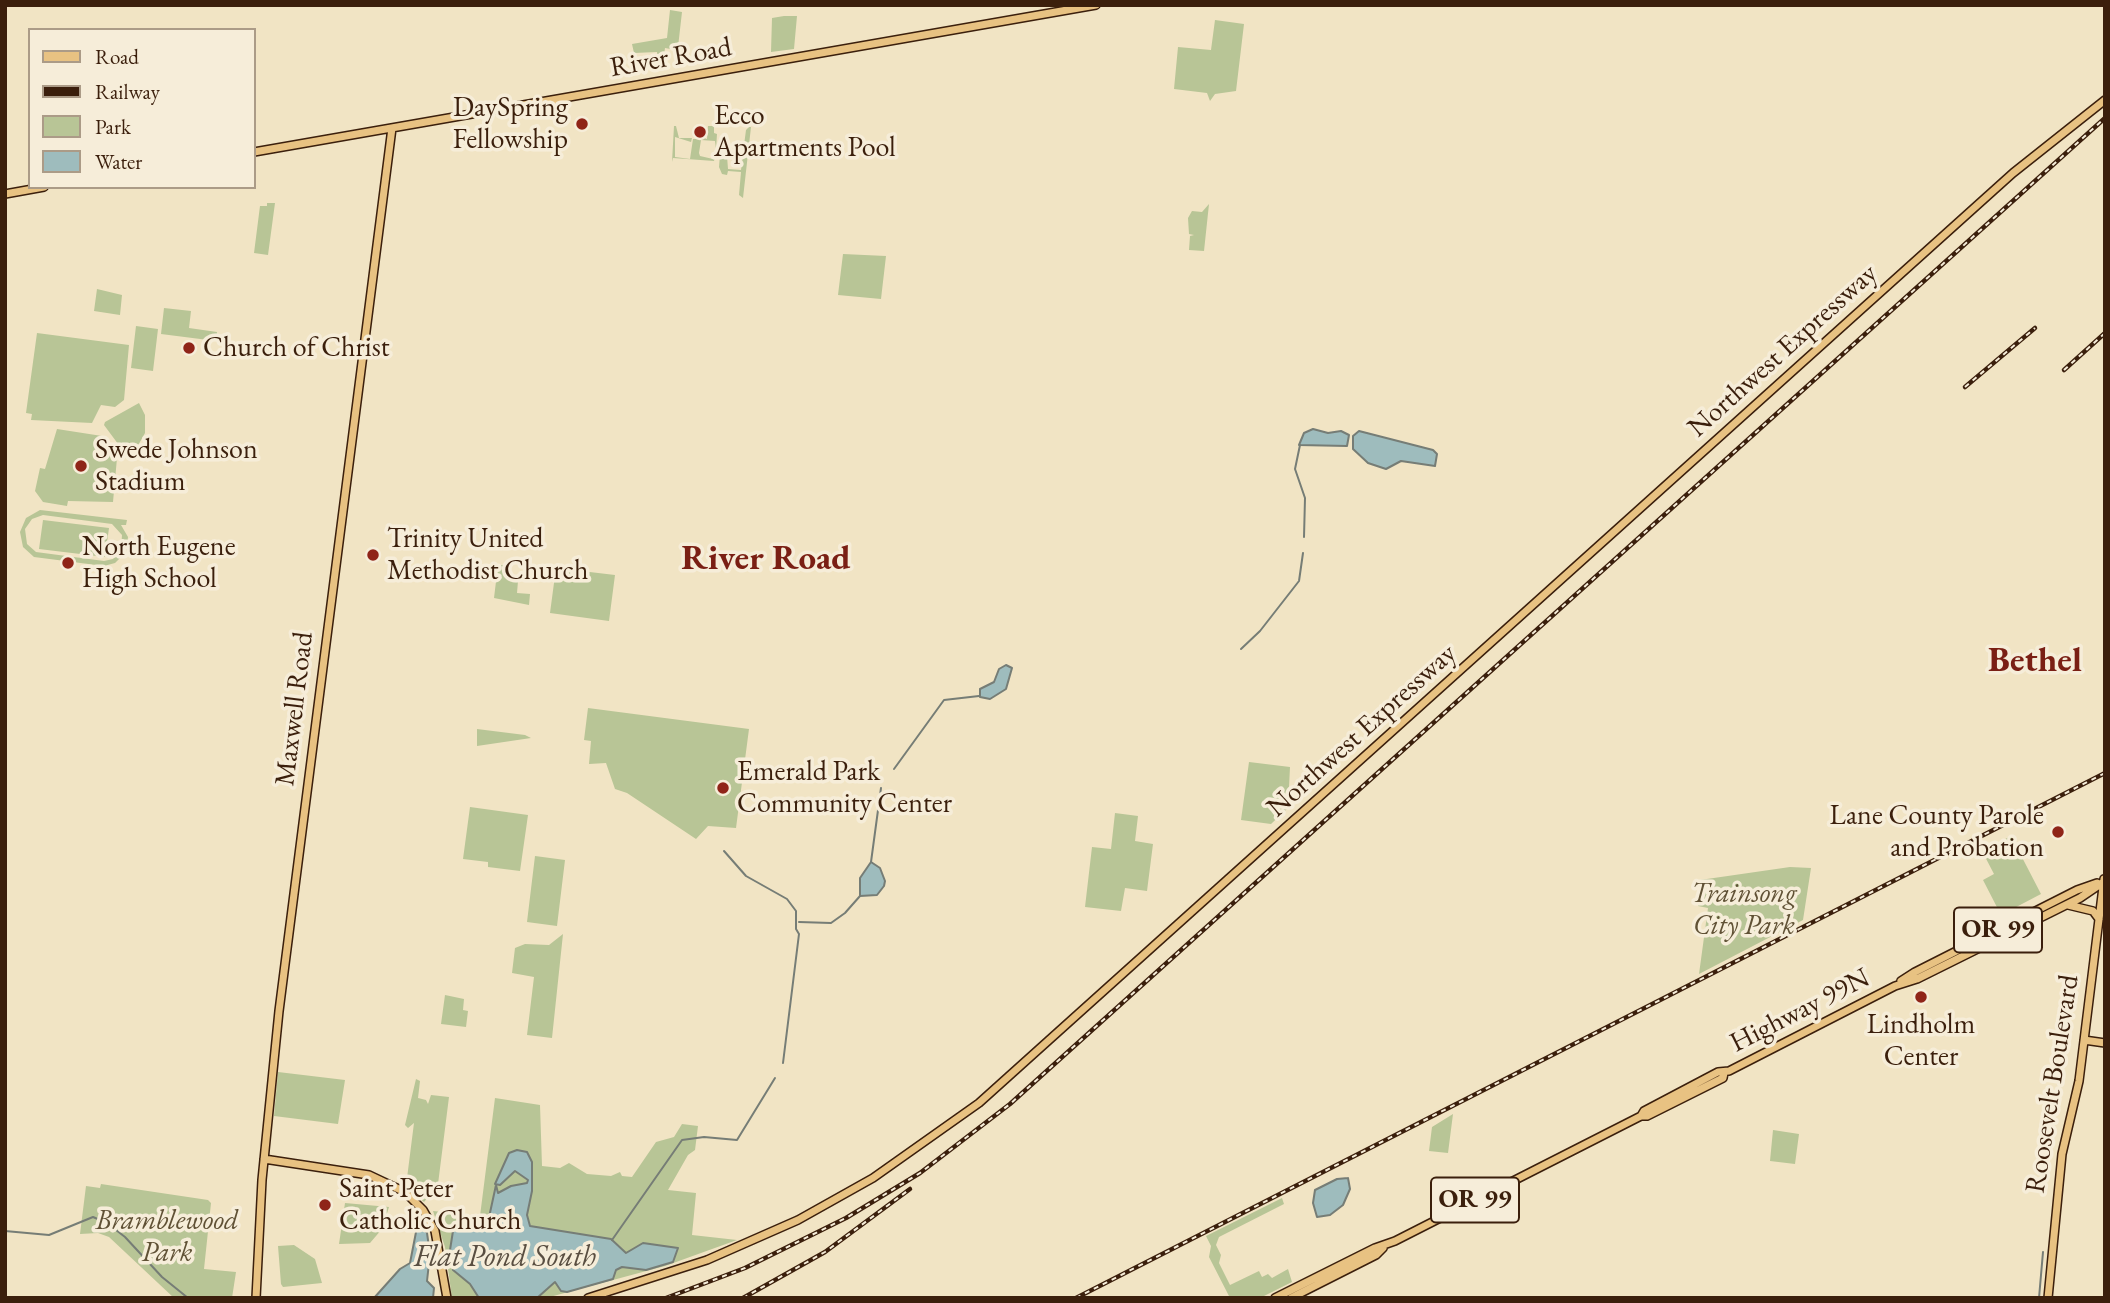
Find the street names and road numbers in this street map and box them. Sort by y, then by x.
street label: River Road [608,31,734,85]
street label: Northwest Expressway [1681,257,1885,445]
street label: Maxwell Road [269,630,321,788]
street label: Northwest Expressway [1260,637,1464,825]
road number: OR 99 [1954,908,2042,953]
street label: Highway 99N [1725,962,1875,1060]
street label: Roosevelt Boulevard [2019,972,2087,1196]
road number: OR 99 [1431,1177,1519,1222]

